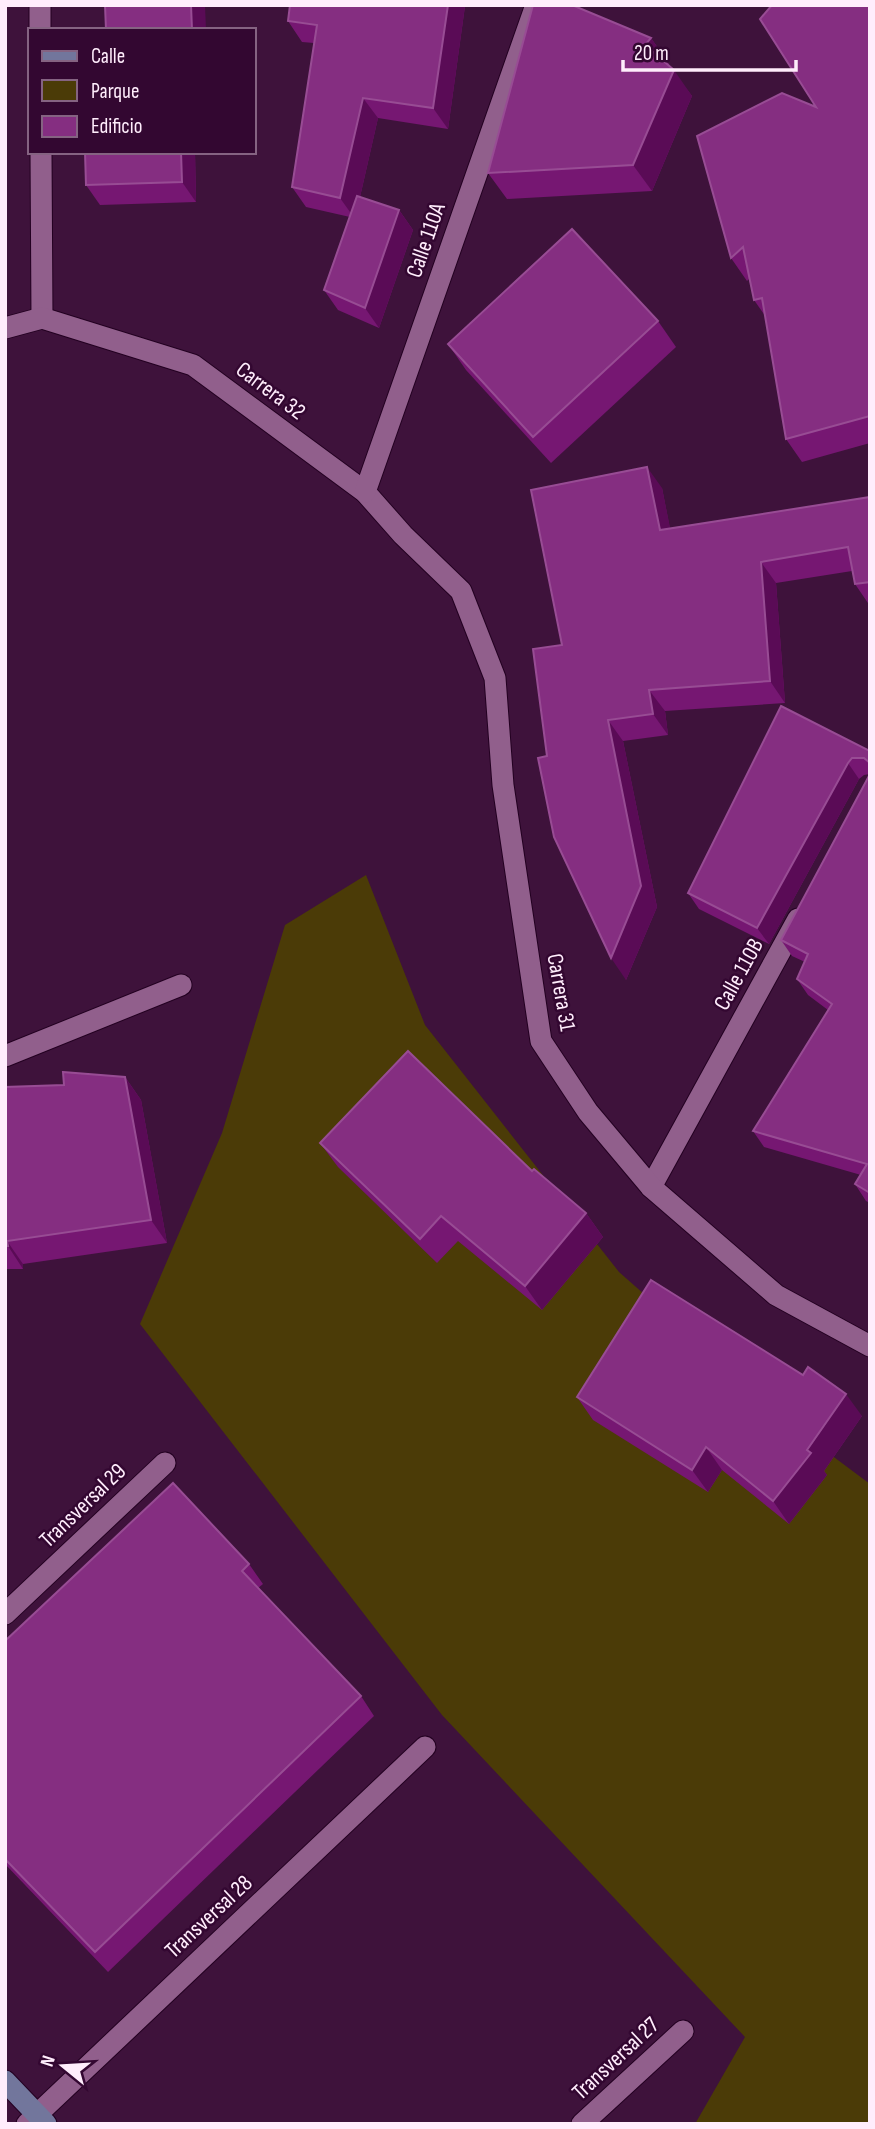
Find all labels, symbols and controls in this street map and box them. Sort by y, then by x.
legend [28,28,256,154]
scale bar [623,28,796,72]
text: 20 m [634,41,669,66]
text: Calle [91,44,125,69]
text: Parque [91,79,139,104]
text: Edificio [91,114,142,139]
street label: Calle 110A [400,199,452,281]
street label: Carrera 32 [230,356,311,426]
street label: Calle 110B [708,934,770,1015]
street label: Carrera 31 [540,951,582,1033]
street label: Transversal 29 [34,1458,132,1554]
street label: Transversal 28 [159,1869,258,1964]
street label: Transversal 27 [566,2011,665,2106]
north arrow [28,2031,98,2101]
text: N [36,2053,61,2070]

